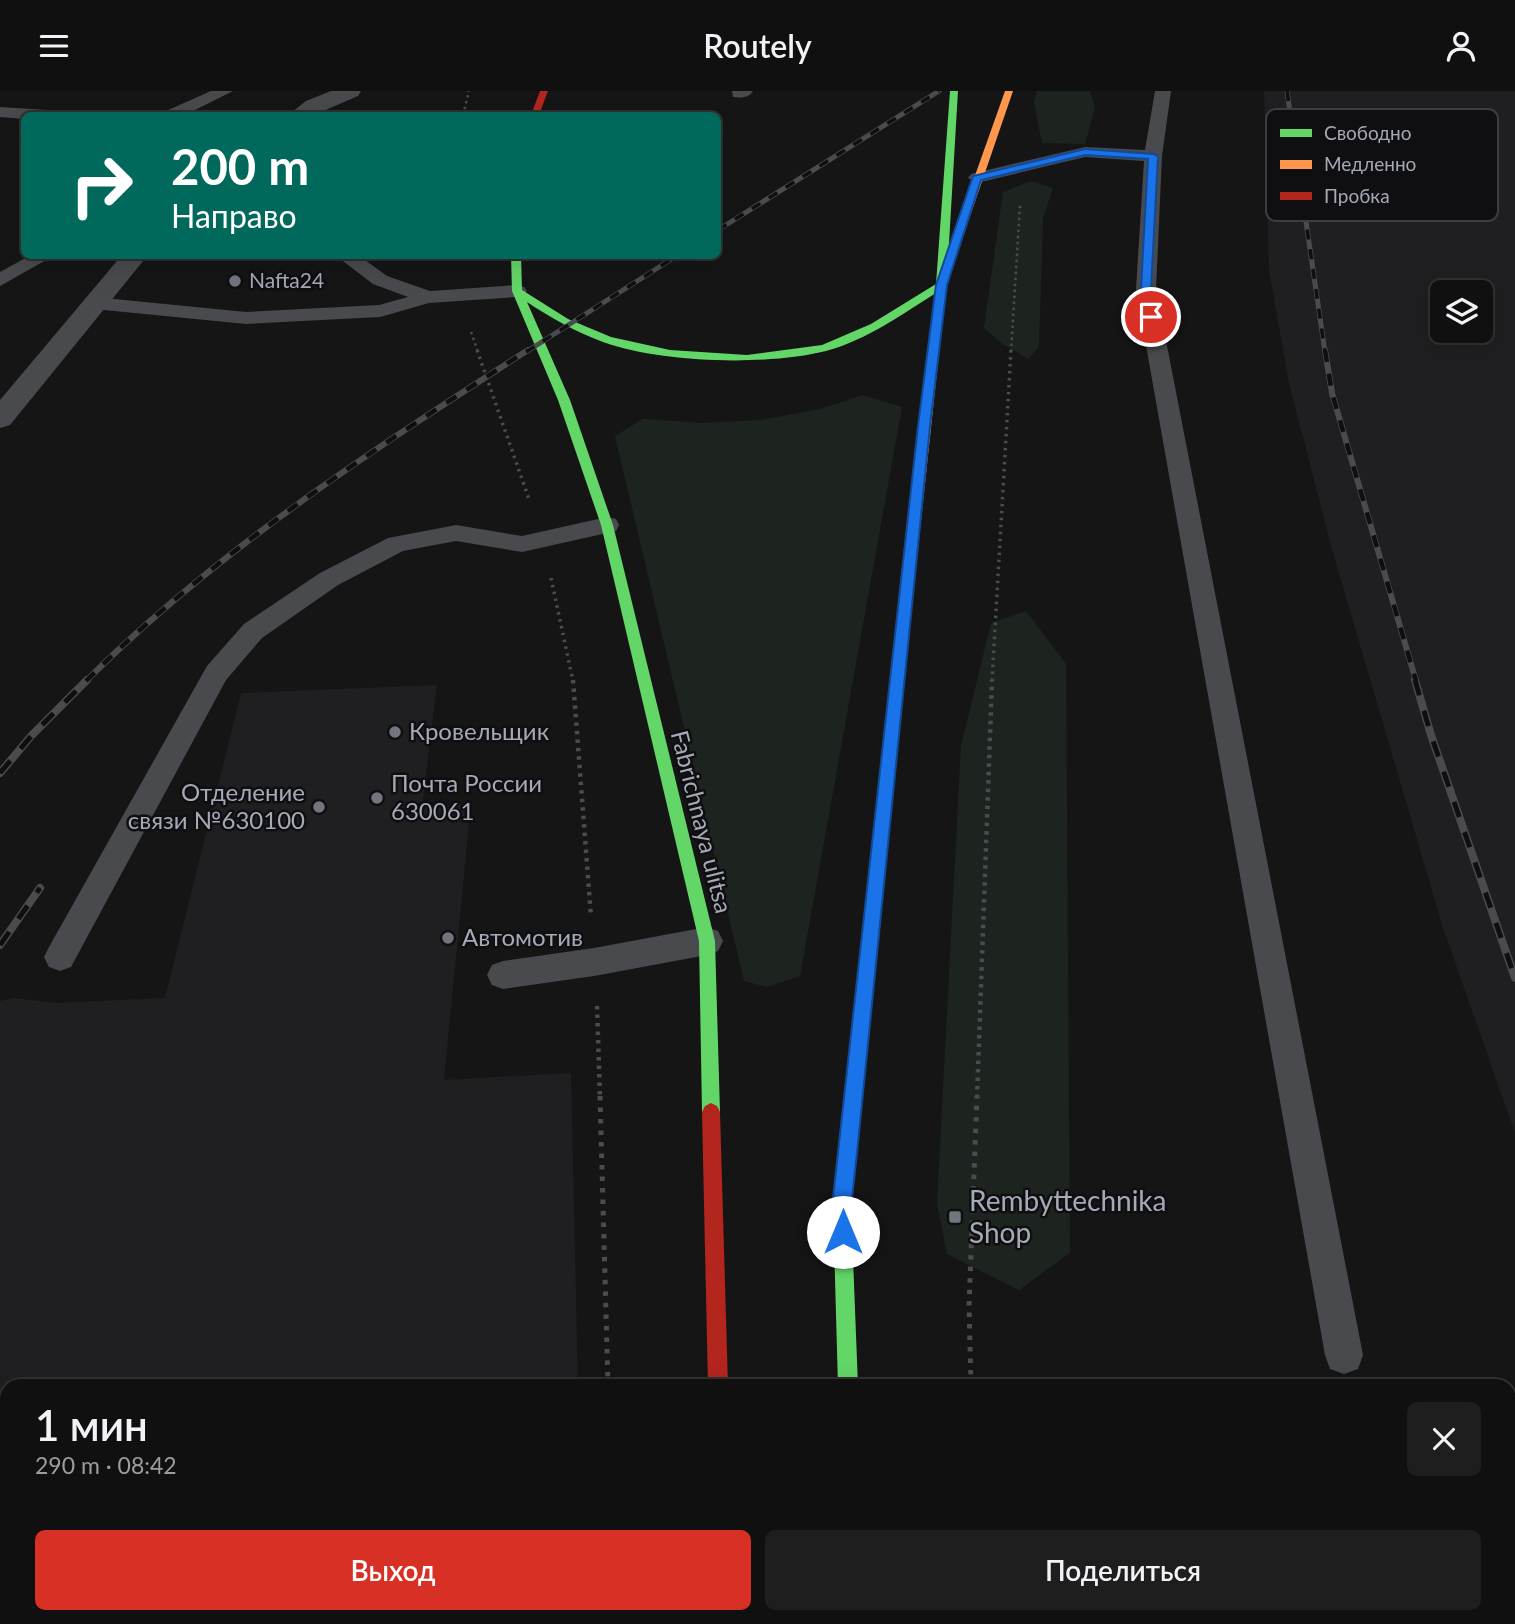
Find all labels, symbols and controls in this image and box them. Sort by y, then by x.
text: Routely [703,26,812,65]
icon: menu [35,27,73,65]
icon: person [1442,27,1480,65]
legend [1266,109,1498,221]
text: Свободно [1324,121,1412,144]
text: 200 m [171,137,309,195]
icon: right [56,140,147,231]
text: Медленно [1324,152,1416,175]
text: Пробка [1324,184,1390,207]
text: Направо [171,196,297,235]
place label: Nafta24 [249,267,324,292]
marker: Nafta24 [227,273,243,289]
map controls [1430,280,1493,343]
button: layers [1430,280,1493,343]
pin [1121,287,1181,347]
icon: arrive [1132,298,1170,336]
place label: Кровельщик [409,716,550,745]
marker: Кровельщик [387,724,403,740]
street label: Fabrichnaya ulitsa [666,727,739,916]
place label: Почта России 630061 [391,768,542,825]
place label: Отделение связи №630100 [128,777,305,834]
marker: Почта России 630061 [369,790,385,806]
marker: Отделение связи №630100 [311,799,327,815]
place label: Автомотив [462,922,583,951]
marker: Автомотив [440,930,456,946]
place label: Rembyttechnika Shop [969,1183,1167,1249]
position arrow [806,1195,880,1269]
marker: Rembyttechnika Shop [947,1209,963,1225]
text: 1 мин [35,1400,148,1450]
button: close [1407,1402,1481,1476]
text: 290 m · 08:42 [35,1451,177,1479]
button: Выход [35,1530,751,1610]
button: Поделиться [765,1530,1481,1610]

